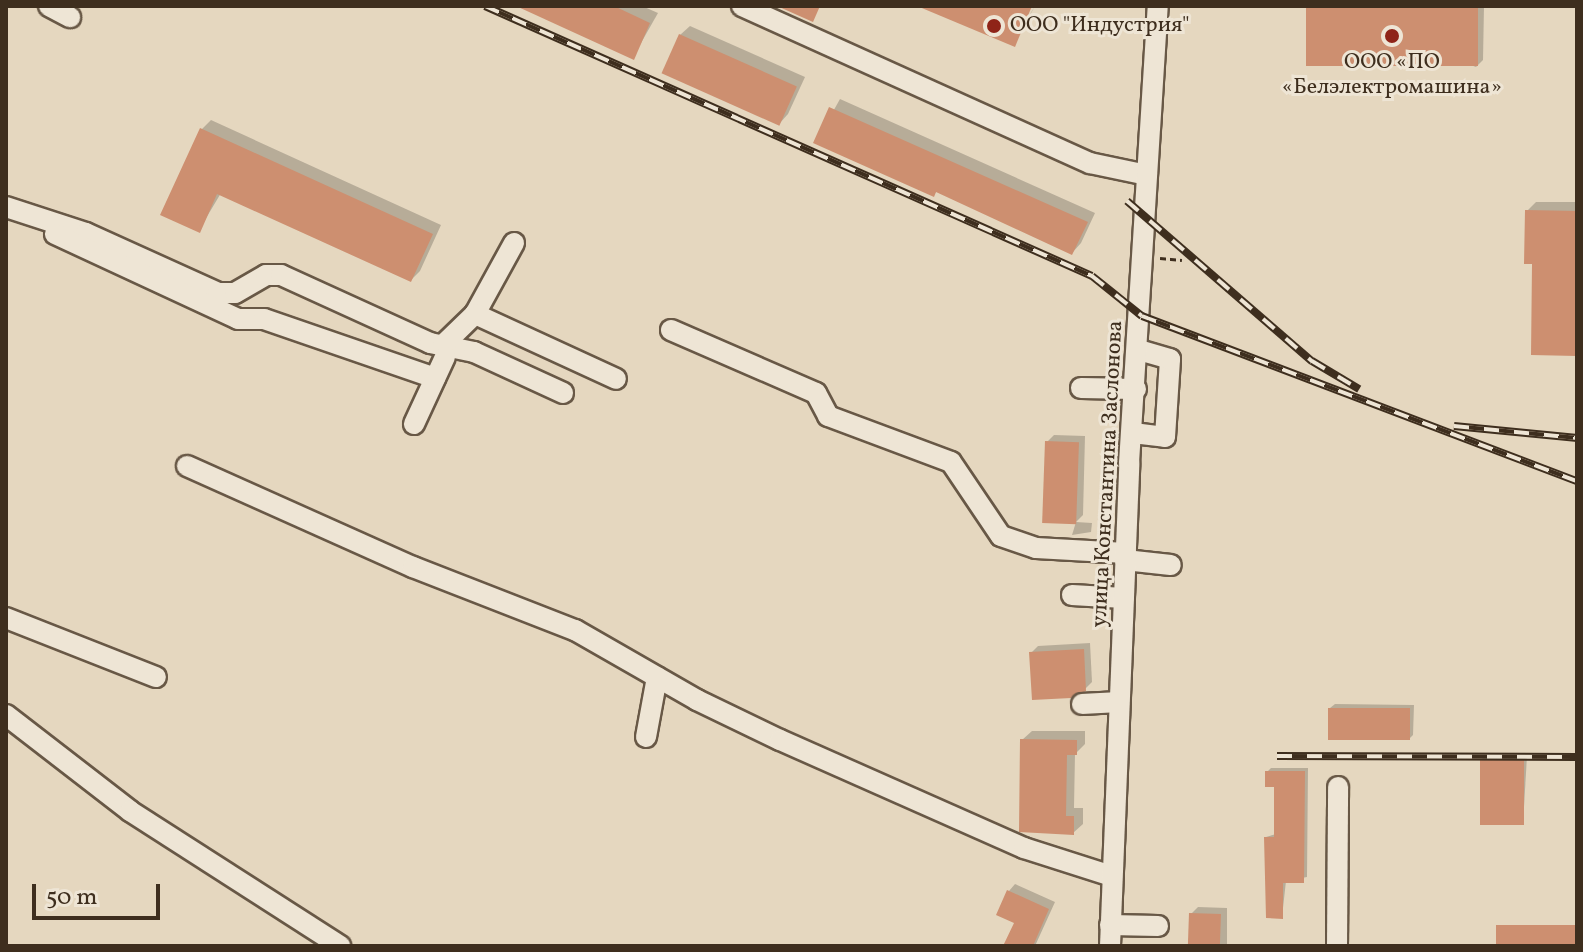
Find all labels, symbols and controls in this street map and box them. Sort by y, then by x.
place label: ООО "Индустрия" [1010,13,1190,39]
marker: ООО "Индустрия" [985,17,1003,35]
marker: ООО «ПО «Белэлектромашина» [1383,27,1401,45]
place label: ООО «ПО «Белэлектромашина» [1282,49,1502,100]
street label: улица Константина Заслонова [1087,320,1129,628]
scale bar [36,868,164,918]
text: 50 m [46,881,98,915]

